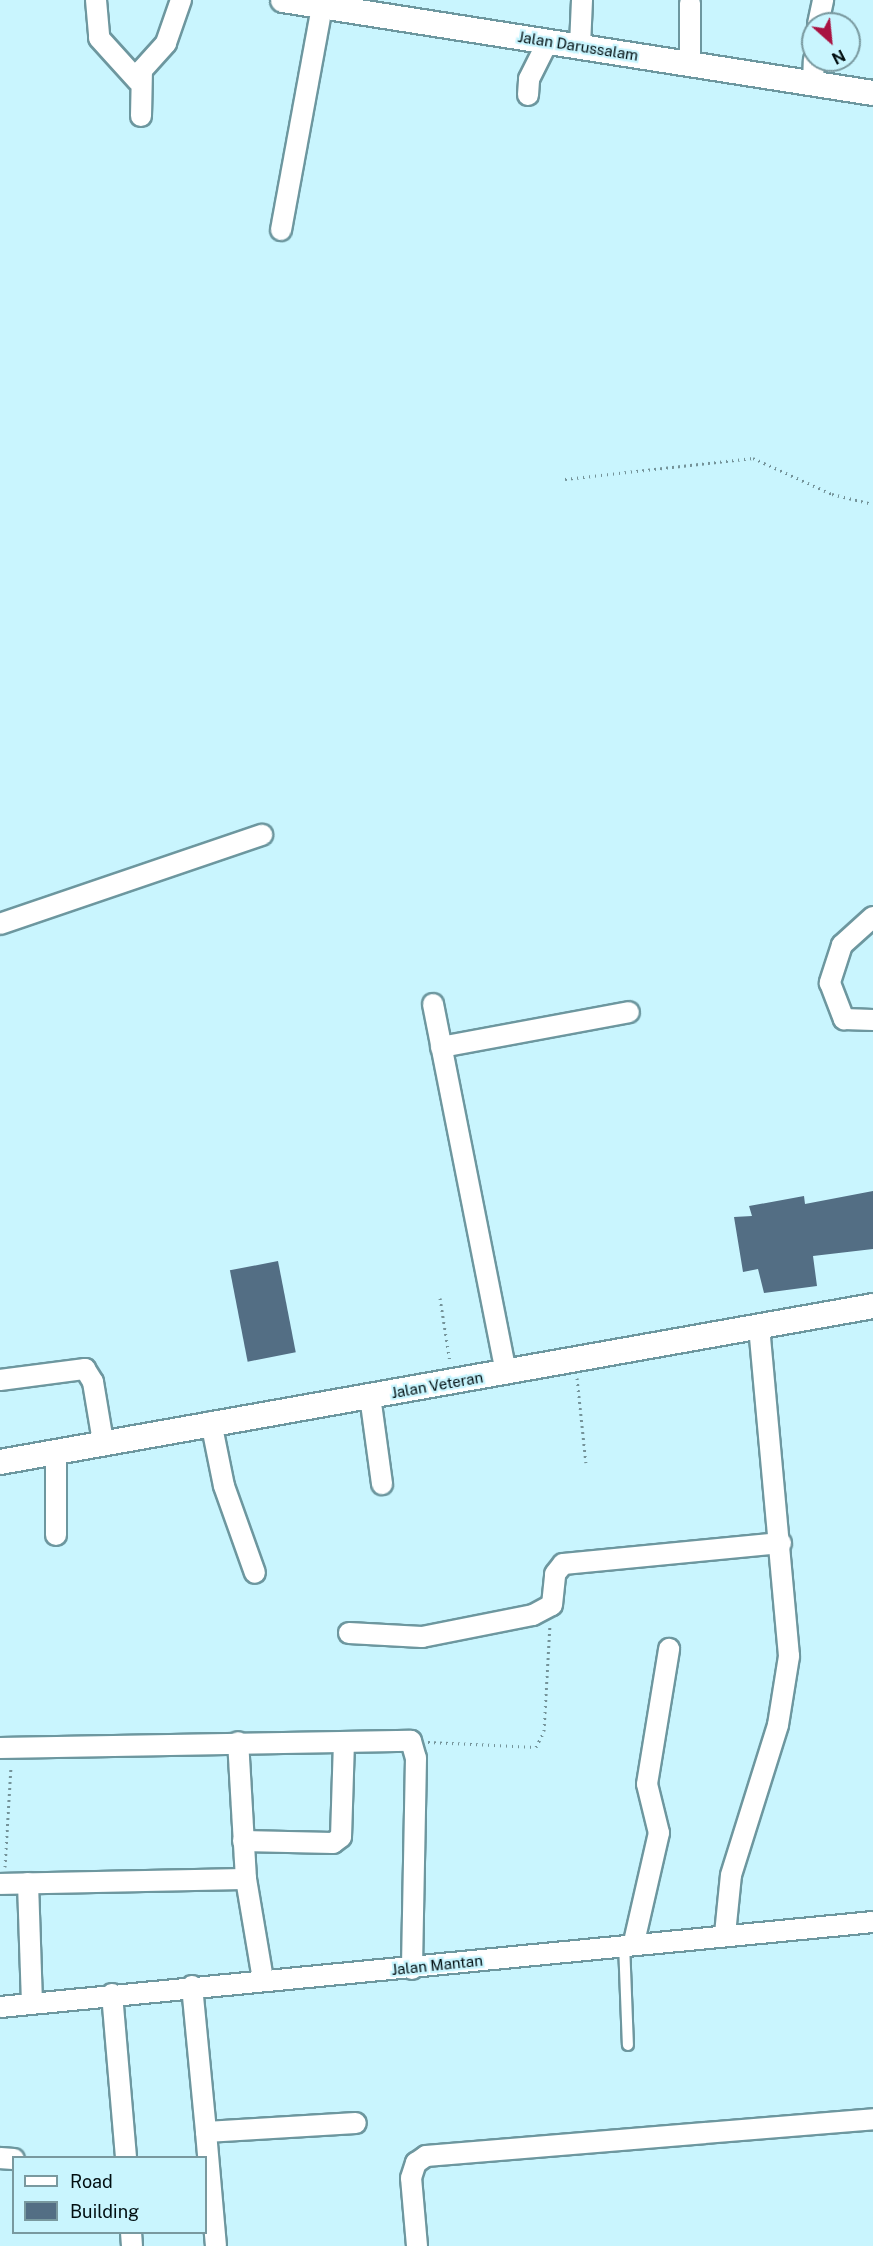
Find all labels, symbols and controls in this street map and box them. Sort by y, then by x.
north arrow [801,12,861,72]
street label: Jalan Darussalam [517,28,639,64]
text: N [829,45,848,68]
street label: Jalan Veteran [389,1368,485,1402]
street label: Jalan Mantan [390,1951,484,1979]
legend [12,2156,207,2234]
text: Road [70,2171,113,2192]
text: Building [70,2201,139,2222]

